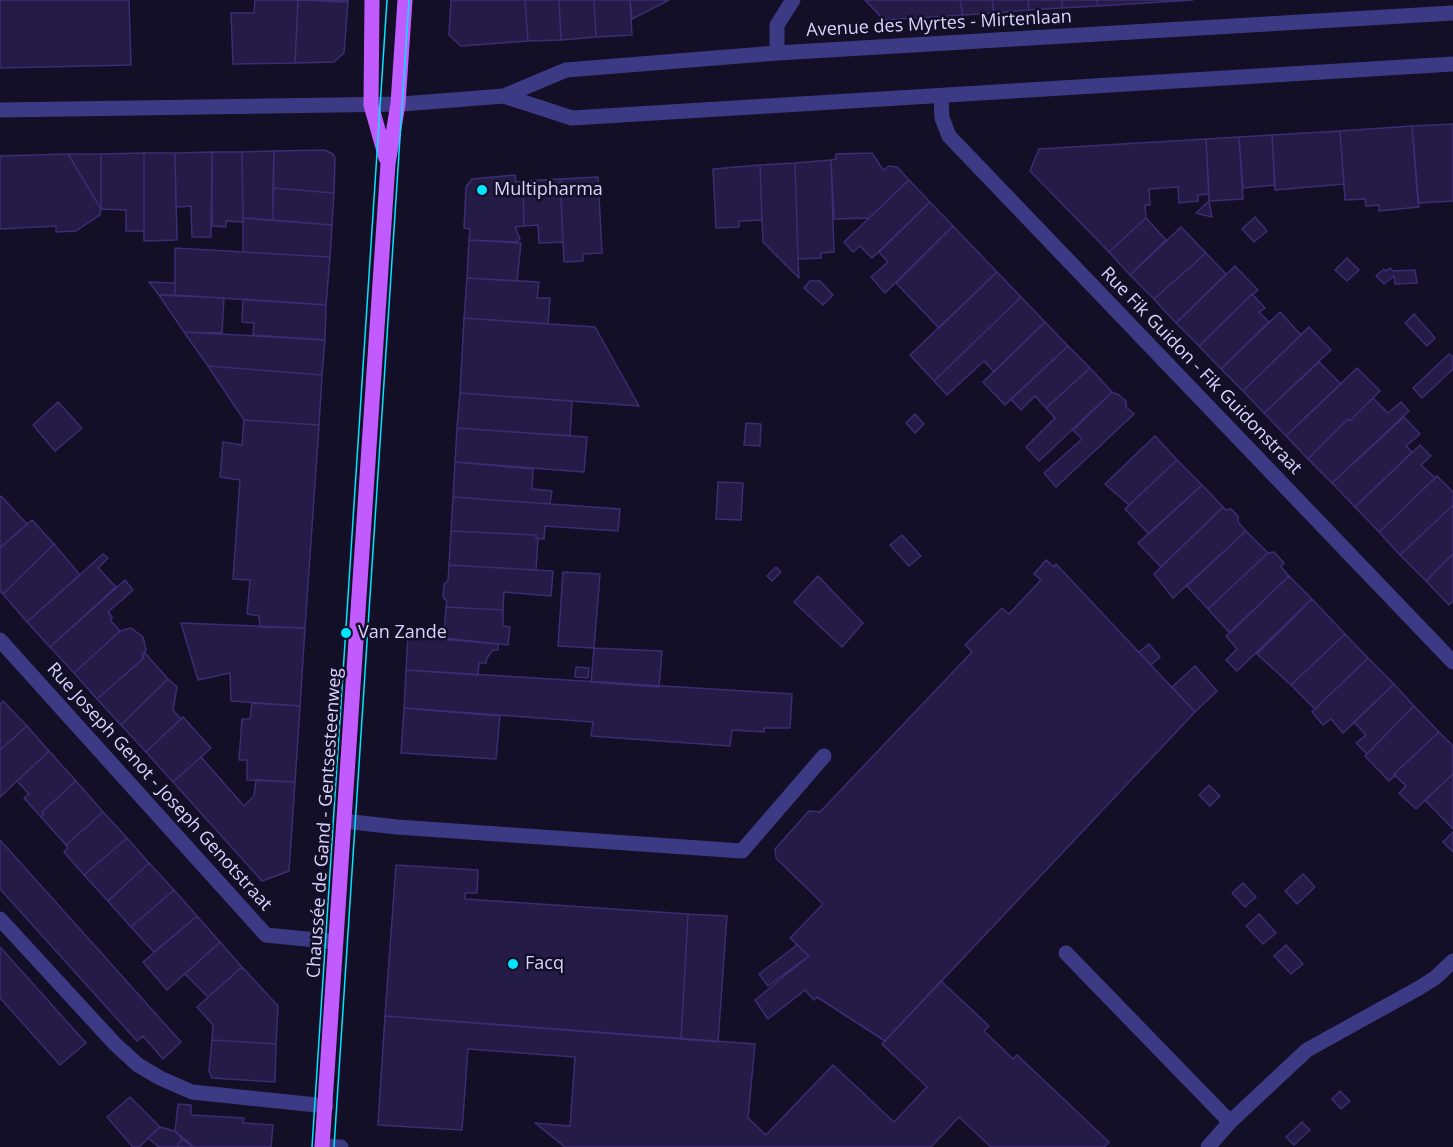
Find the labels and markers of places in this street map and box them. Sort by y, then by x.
place label: Multipharma [494,179,603,201]
marker: Multipharma [475,183,489,197]
place label: Van Zande [358,622,447,644]
marker: Van Zande [339,626,353,640]
place label: Facq [525,953,564,975]
marker: Facq [506,957,520,971]

